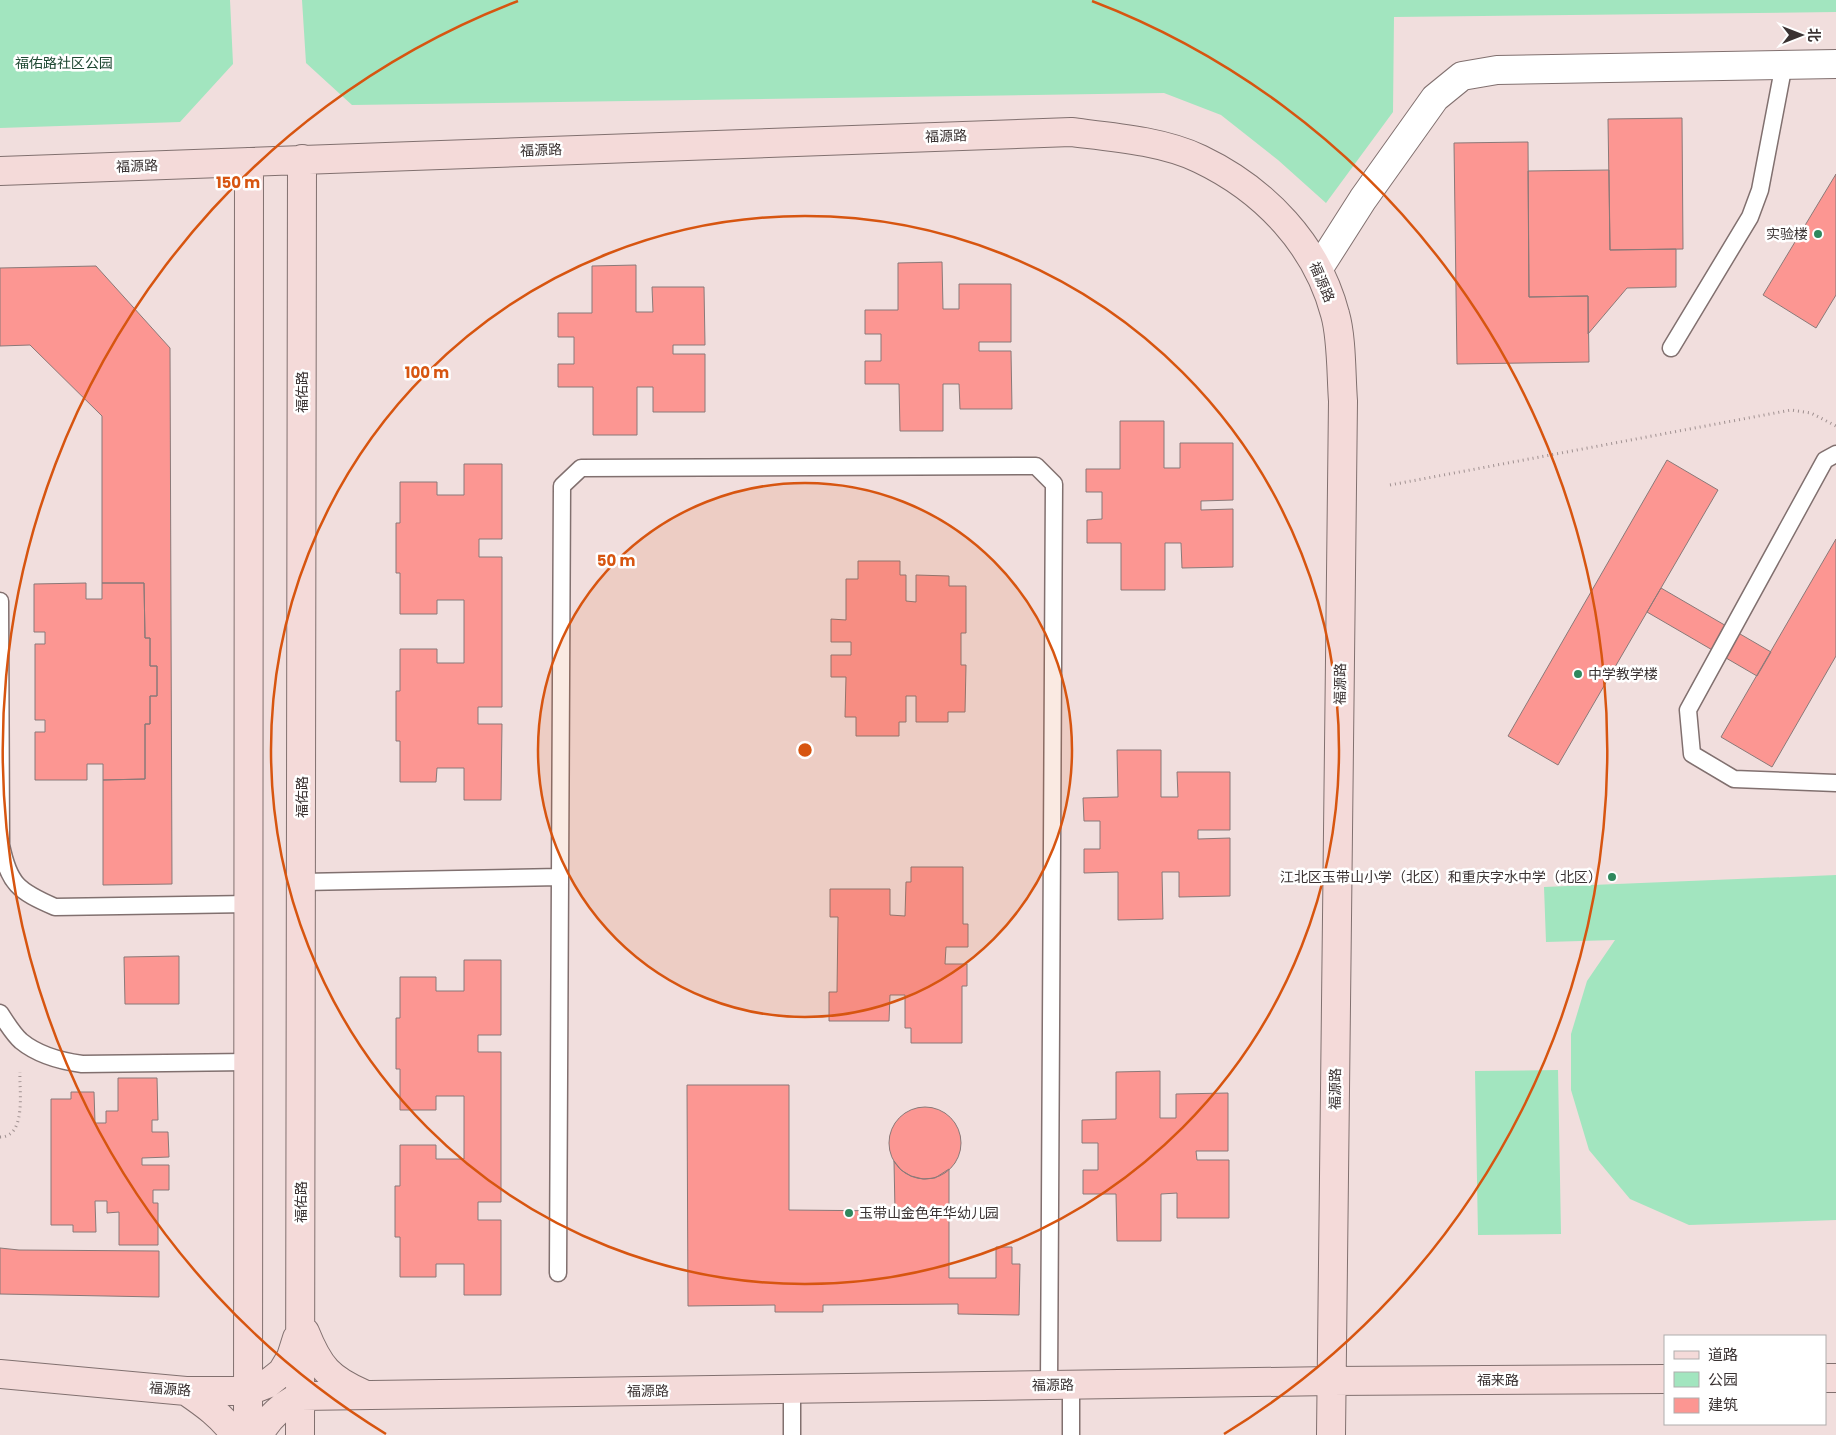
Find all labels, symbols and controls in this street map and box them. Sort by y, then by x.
north arrow [1776,10,1826,60]
text: 北 [1804,28,1824,42]
park label: 福佑路社区公园 [15,53,113,73]
street label: 福源路 [925,125,967,147]
street label: 福源路 [520,139,562,161]
street label: 福源路 [116,155,158,177]
text: 150 m [216,172,260,193]
place label: 实验楼 [1766,224,1808,244]
marker: 实验楼 [1812,228,1824,240]
street label: 福源路 [1305,259,1339,305]
text: 100 m [405,362,449,383]
street label: 福佑路 [292,371,312,413]
text: 50 m [597,550,635,571]
street label: 福源路 [1330,663,1350,705]
place label: 中学教学楼 [1588,664,1658,684]
marker: 中学教学楼 [1572,668,1584,680]
centre of rings [796,741,814,759]
street label: 福佑路 [292,776,312,818]
place label: 江北区玉带山小学（北区）和重庆字水中学（北区） [1280,867,1602,887]
marker: 江北区玉带山小学（北区）和重庆字水中学（北区） [1606,871,1618,883]
street label: 福源路 [1325,1068,1345,1110]
street label: 福佑路 [291,1181,311,1223]
place label: 玉带山金色年华幼儿园 [859,1203,999,1223]
marker: 玉带山金色年华幼儿园 [843,1207,855,1219]
legend [1664,1335,1826,1425]
text: 道路 [1708,1344,1738,1365]
text: 公园 [1708,1369,1738,1390]
street label: 福来路 [1477,1370,1519,1390]
street label: 福源路 [1032,1375,1074,1395]
street label: 福源路 [148,1378,192,1400]
street label: 福源路 [627,1381,669,1401]
text: 建筑 [1708,1394,1738,1415]

